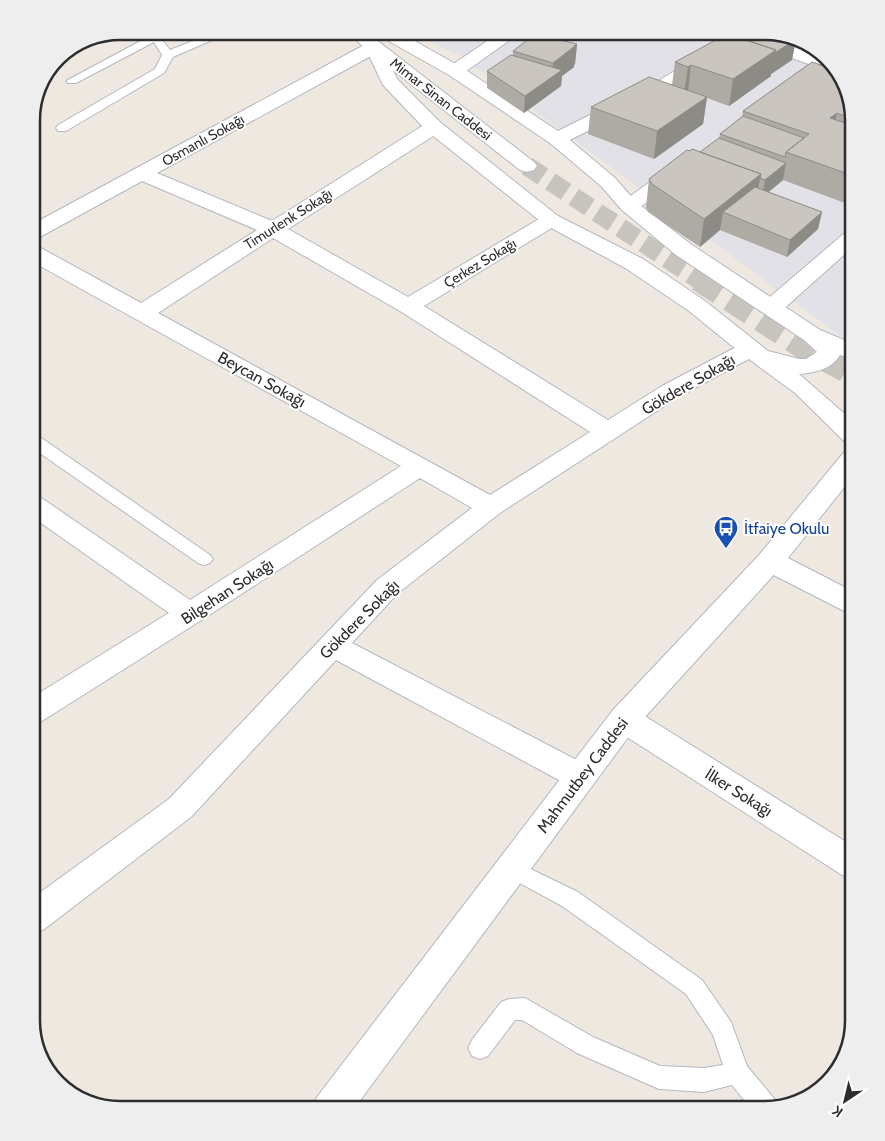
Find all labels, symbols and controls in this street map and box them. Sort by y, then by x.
street label: Mimar Sinan Caddesi [387,54,495,144]
street label: Osmanlı Sokağı [159,110,247,170]
street label: Timurlenk Sokağı [241,185,336,253]
street label: Çerkez Sokağı [440,234,520,292]
street label: Beycan Sokağı [215,348,309,411]
street label: Gökdere Sokağı [638,350,738,419]
bus stop icon: İtfaiye Okulu [713,515,739,549]
place label: İtfaiye Okulu [744,519,829,538]
street label: Bilgehan Sokağı [178,555,277,628]
street label: Gökdere Sokağı [316,576,403,663]
street label: Mahmutbey Caddesi [533,714,632,837]
street label: İlker Sokağı [702,764,776,821]
north arrow [820,1076,870,1126]
text: K [829,1102,846,1122]

